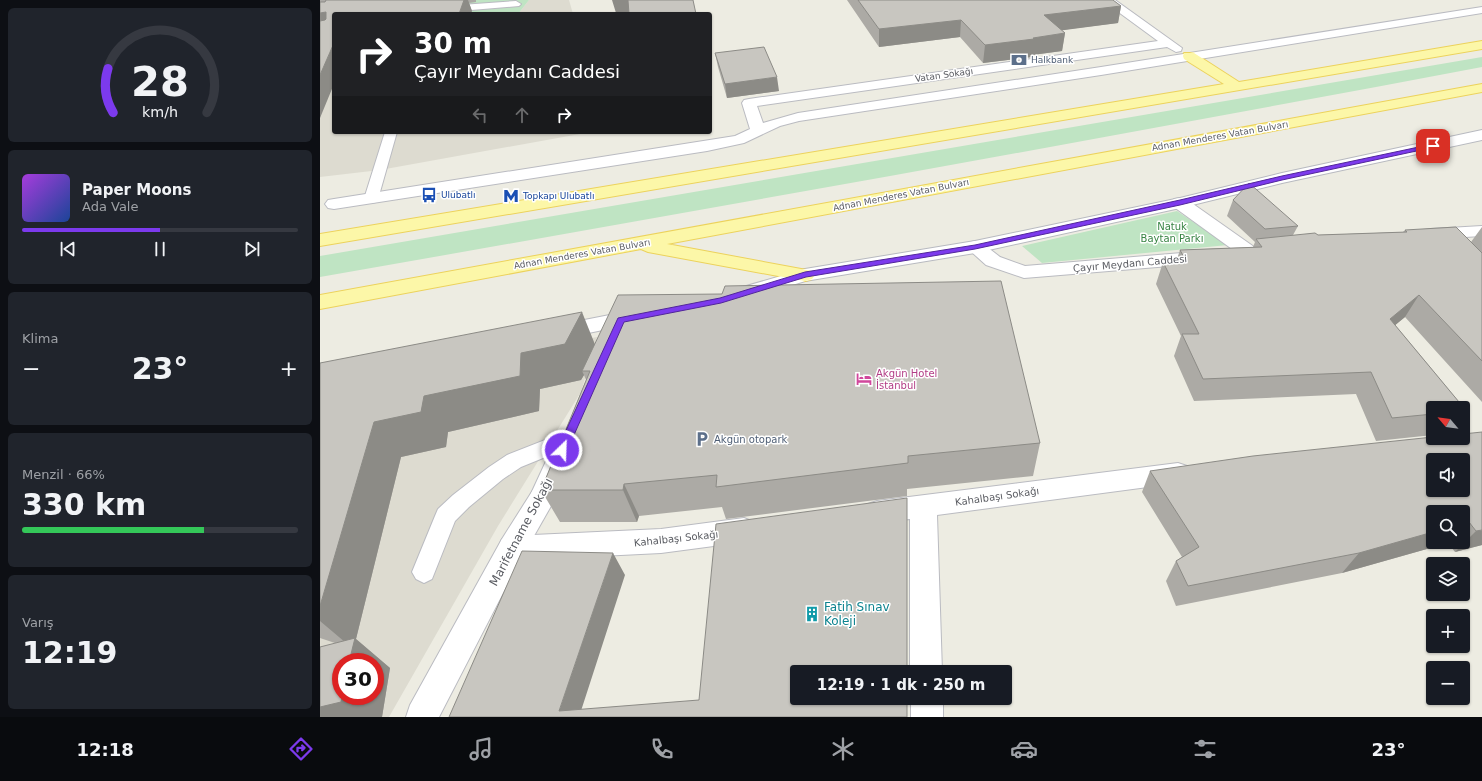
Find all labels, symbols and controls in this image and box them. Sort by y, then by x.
text: 30 m [414,27,492,60]
icon: right [348,28,400,80]
bank icon: Halkbank [1010,51,1028,69]
place label: Halkbank [1031,55,1074,65]
text: 28 [131,57,189,106]
text: Çayır Meydanı Caddesi [414,61,620,82]
street label: Vatan Sokağı [914,66,974,84]
text: km/h [142,103,178,119]
icon: left [469,104,491,126]
icon: ahead [511,104,533,126]
icon: right [553,104,575,126]
street label: Adnan Menderes Vatan Bulvarı [1151,119,1289,153]
pin [1416,129,1450,163]
icon: arrive [1422,135,1444,157]
street label: Adnan Menderes Vatan Bulvarı [832,177,970,213]
text: Paper Moons [82,181,191,199]
bus stop icon: Ulubatlı [420,186,438,204]
metro station icon: Topkapı Ulubatlı [502,187,520,205]
place label: Ulubatlı [441,190,476,200]
place label: Topkapı Ulubatlı [522,191,594,201]
text: Ada Vale [82,199,138,214]
park label: Natuk Baytan Parkı [1141,221,1203,244]
street label: Adnan Menderes Vatan Bulvarı [513,237,651,271]
icon: previous [57,238,79,260]
icon: pause [149,238,171,260]
icon: next [241,238,263,260]
street label: Çayır Meydanı Caddesi [1073,253,1188,274]
text: Klima [22,331,58,346]
text: 23° [132,351,188,386]
text: − [22,356,40,381]
text: + [280,356,298,381]
place label: Akgün Hotel İstanbul [876,368,937,391]
hotel icon: Akgün Hotel İstanbul [855,370,873,388]
north arrow [1426,401,1470,445]
map controls [1426,401,1470,705]
position arrow [541,429,583,471]
parking icon: Akgün otopark [693,430,711,448]
place label: Akgün otopark [714,434,788,445]
button: sound [1426,453,1470,497]
text: Menzil · 66% [22,467,105,482]
street label: Marifetname Sokağı [487,476,555,588]
street label: Kahalbaşı Sokağı [954,485,1040,508]
text: 330 km [22,487,146,522]
button: search [1426,505,1470,549]
street label: Kahalbaşı Sokağı [633,529,719,548]
button: layers [1426,557,1470,601]
place label: Fatih Sınav Koleji [824,600,890,628]
building icon: Fatih Sınav Koleji [803,605,821,623]
button: + [1426,609,1470,653]
text: Varış [22,615,54,630]
text: 12:19 [22,635,118,670]
speed limit sign: 30 [332,653,384,705]
button: − [1426,661,1470,705]
text: 12:19 · 1 dk · 250 m [817,676,985,694]
icon: directions [287,735,315,763]
icon: music [467,735,495,763]
icon: phone [648,735,676,763]
icon: climate [829,735,857,763]
icon: car [1010,735,1038,763]
icon: filters [1191,735,1219,763]
text: 12:18 [76,739,134,760]
text: 23° [1372,739,1406,760]

